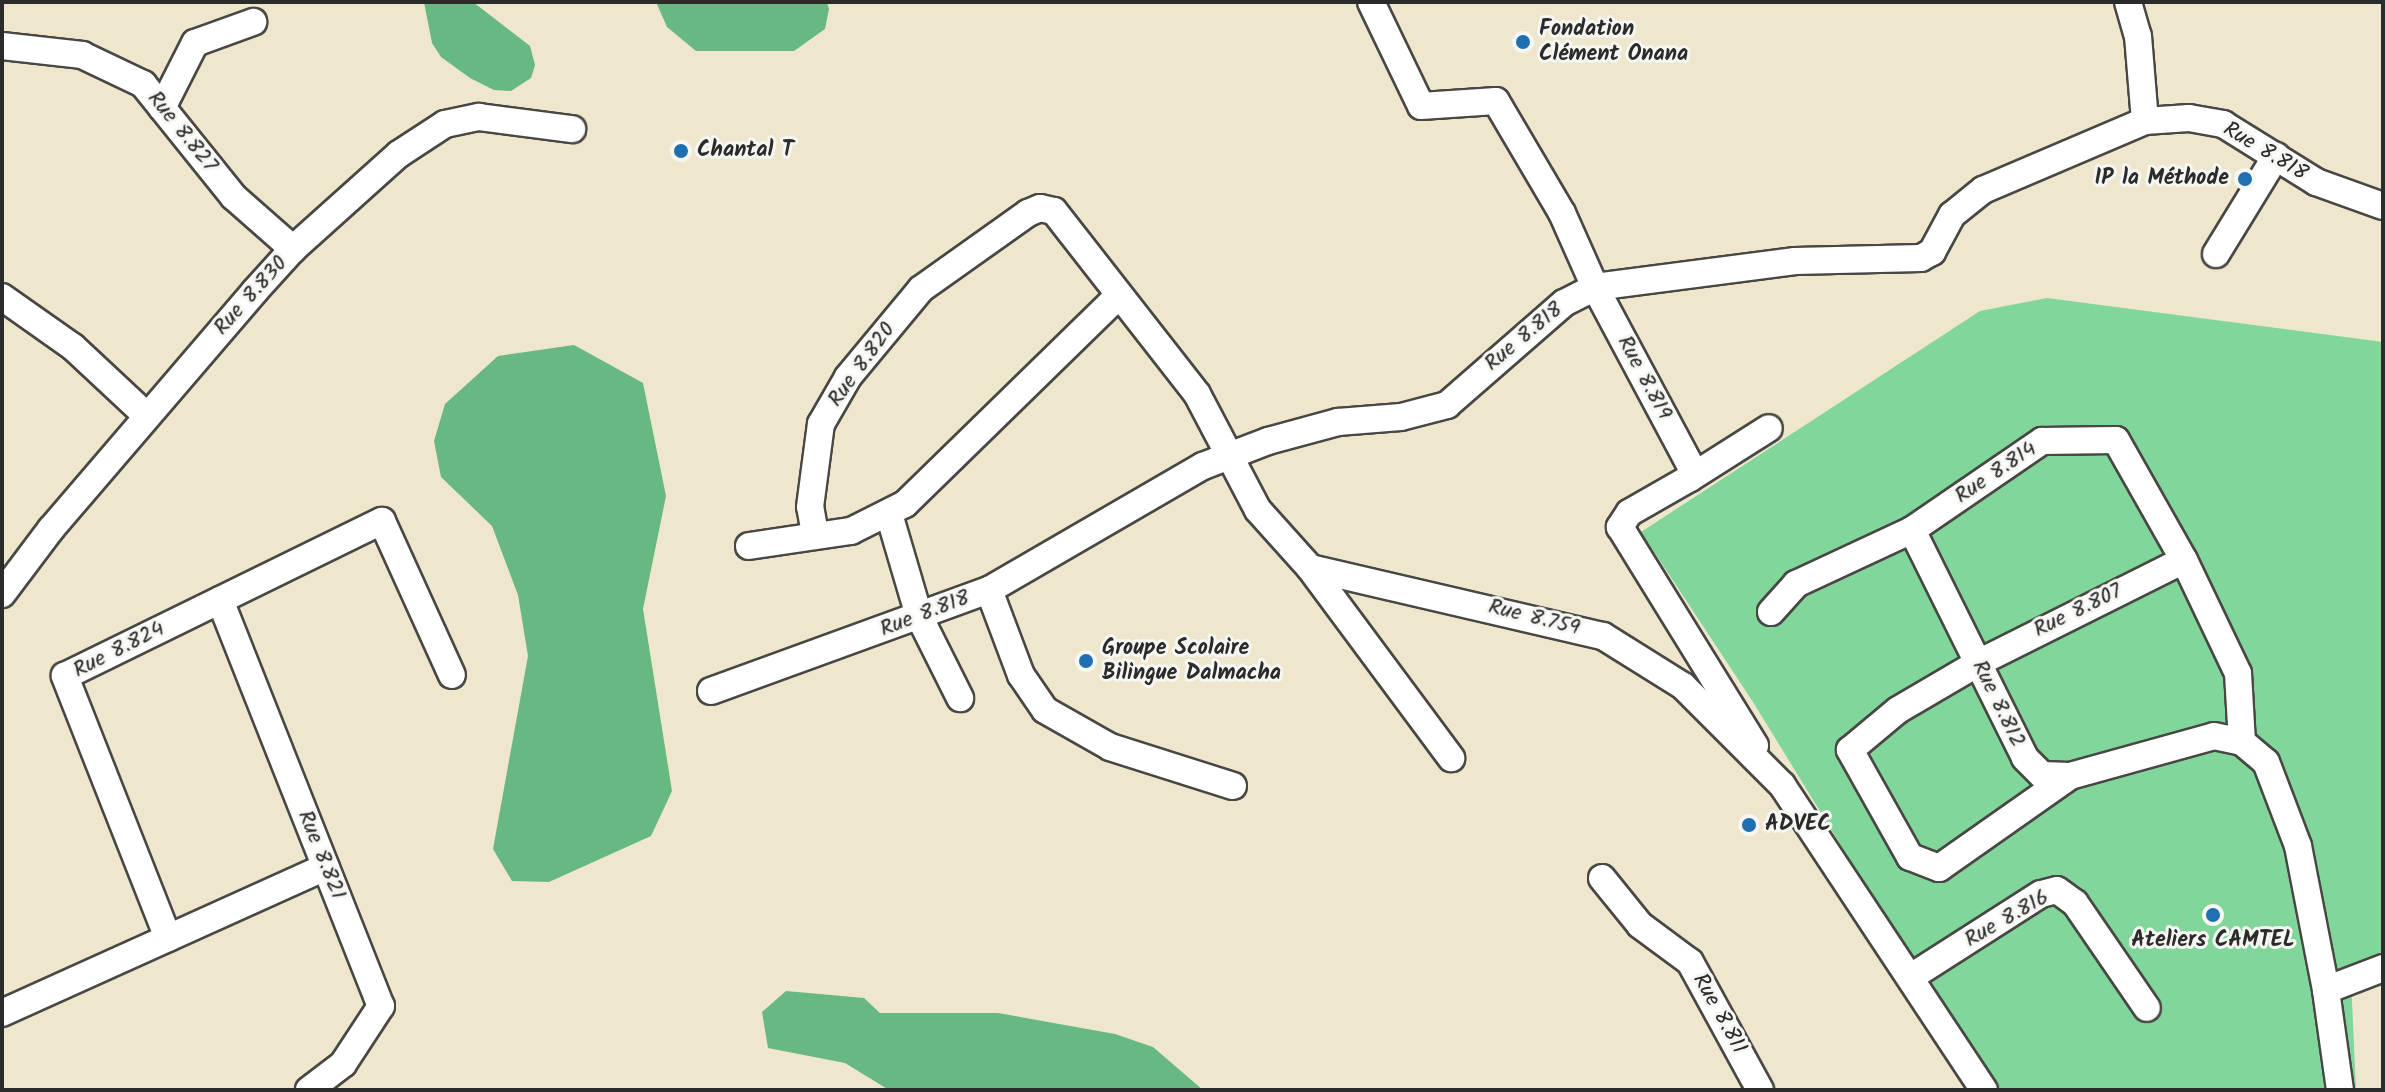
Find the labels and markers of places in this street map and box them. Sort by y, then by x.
place label: Fondation Clément Onana [1539,16,1688,68]
marker: Fondation Clément Onana [1514,33,1532,51]
place label: Chantal T [697,138,794,164]
marker: Chantal T [672,142,690,160]
place label: IP la Méthode [2095,166,2229,192]
marker: IP la Méthode [2236,170,2254,188]
place label: Groupe Scolaire Bilingue Dalmacha [1102,635,1281,686]
marker: Groupe Scolaire Bilingue Dalmacha [1077,652,1095,670]
place label: ADVEC [1765,812,1831,838]
marker: ADVEC [1740,816,1758,834]
marker: Ateliers CAMTEL [2204,906,2222,924]
place label: Ateliers CAMTEL [2131,928,2295,954]

